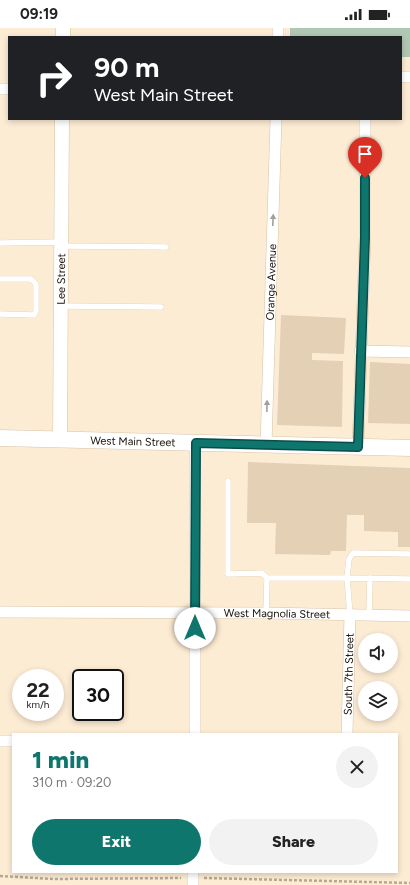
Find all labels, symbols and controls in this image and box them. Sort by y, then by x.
text: 09:19 [20,5,58,23]
text: 90 m [94,50,159,84]
icon: right [28,52,80,104]
text: West Main Street [94,84,234,106]
pin [348,137,382,178]
icon: arrive [354,143,376,165]
one-way arrow [270,213,276,226]
street label: Orange Avenue [263,244,279,320]
street label: Lee Street [54,253,68,305]
one-way arrow [263,400,270,412]
street label: West Main Street [90,434,176,449]
street label: West Magnolia Street [224,606,330,621]
position arrow [174,607,216,649]
street label: South 7th Street [341,633,356,715]
map controls [358,633,398,721]
button: sound [358,633,398,673]
speed limit sign: 30 [72,669,124,721]
text: 22 [26,678,50,702]
button: layers [358,681,398,721]
text: km/h [27,698,49,711]
text: 1 min [32,745,89,774]
button: close [336,746,378,788]
text: 310 m · 09:20 [32,775,111,790]
button: Exit [32,819,201,865]
button: Share [209,819,378,865]

